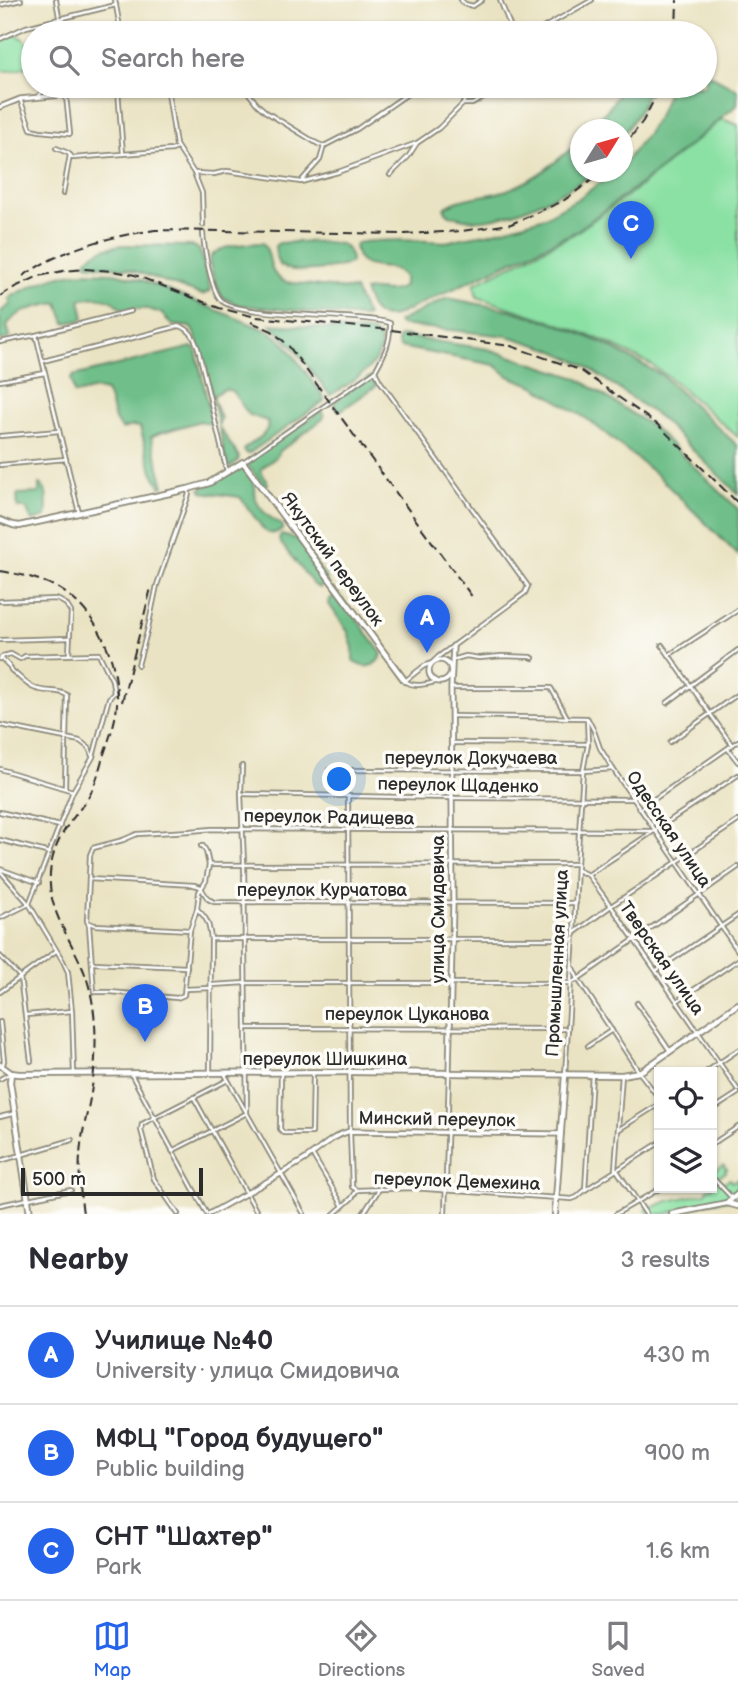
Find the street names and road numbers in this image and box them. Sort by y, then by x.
street label: Якутский переулок [277,488,388,631]
street label: переулок Докучаева [384,748,558,769]
street label: Одесская улица [622,767,716,892]
street label: переулок Щаденко [377,774,539,797]
street label: переулок Радищева [243,806,415,829]
street label: улица Смидовича [428,834,449,983]
street label: Промышленная улица [542,868,573,1057]
street label: переулок Курчатова [237,880,408,901]
street label: Тверская улица [615,898,709,1019]
street label: переулок Цуканова [325,1004,490,1025]
street label: переулок Шишкина [243,1049,408,1070]
street label: Минский переулок [358,1108,516,1131]
street label: переулок Демехина [373,1168,541,1195]

